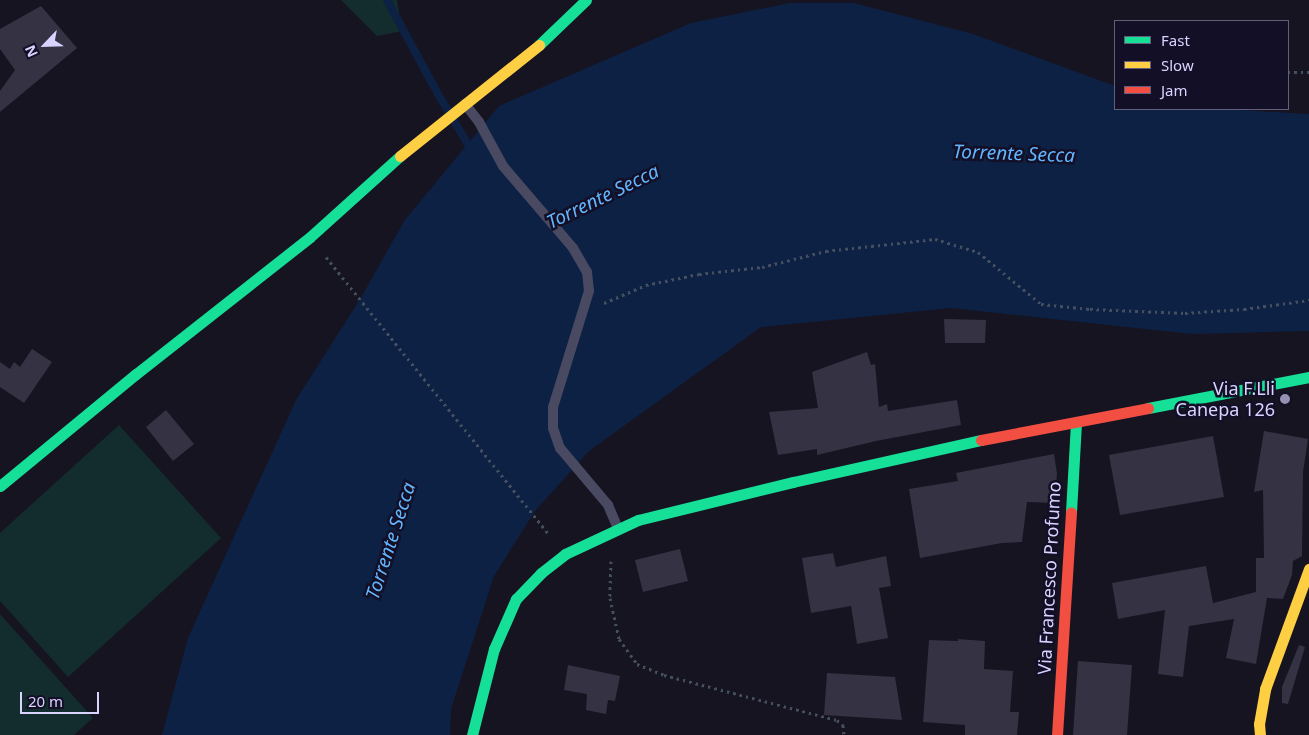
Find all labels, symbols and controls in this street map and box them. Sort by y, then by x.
north arrow [20,20,70,70]
legend [1114,20,1289,110]
text: Fast [1161,30,1190,50]
text: N [20,42,42,60]
text: Slow [1161,55,1194,75]
text: Jam [1161,80,1188,100]
water label: Torrente Secca [953,140,1075,168]
water label: Torrente Secca [543,160,663,234]
place label: Via F.Lli Canepa 126 [1176,378,1275,420]
marker: Via F.Lli Canepa 126 [1279,393,1291,405]
water label: Torrente Secca [361,479,421,603]
street label: Via Francesco Profumo [1033,481,1065,675]
scale bar [22,682,101,714]
text: 20 m [28,691,63,711]

